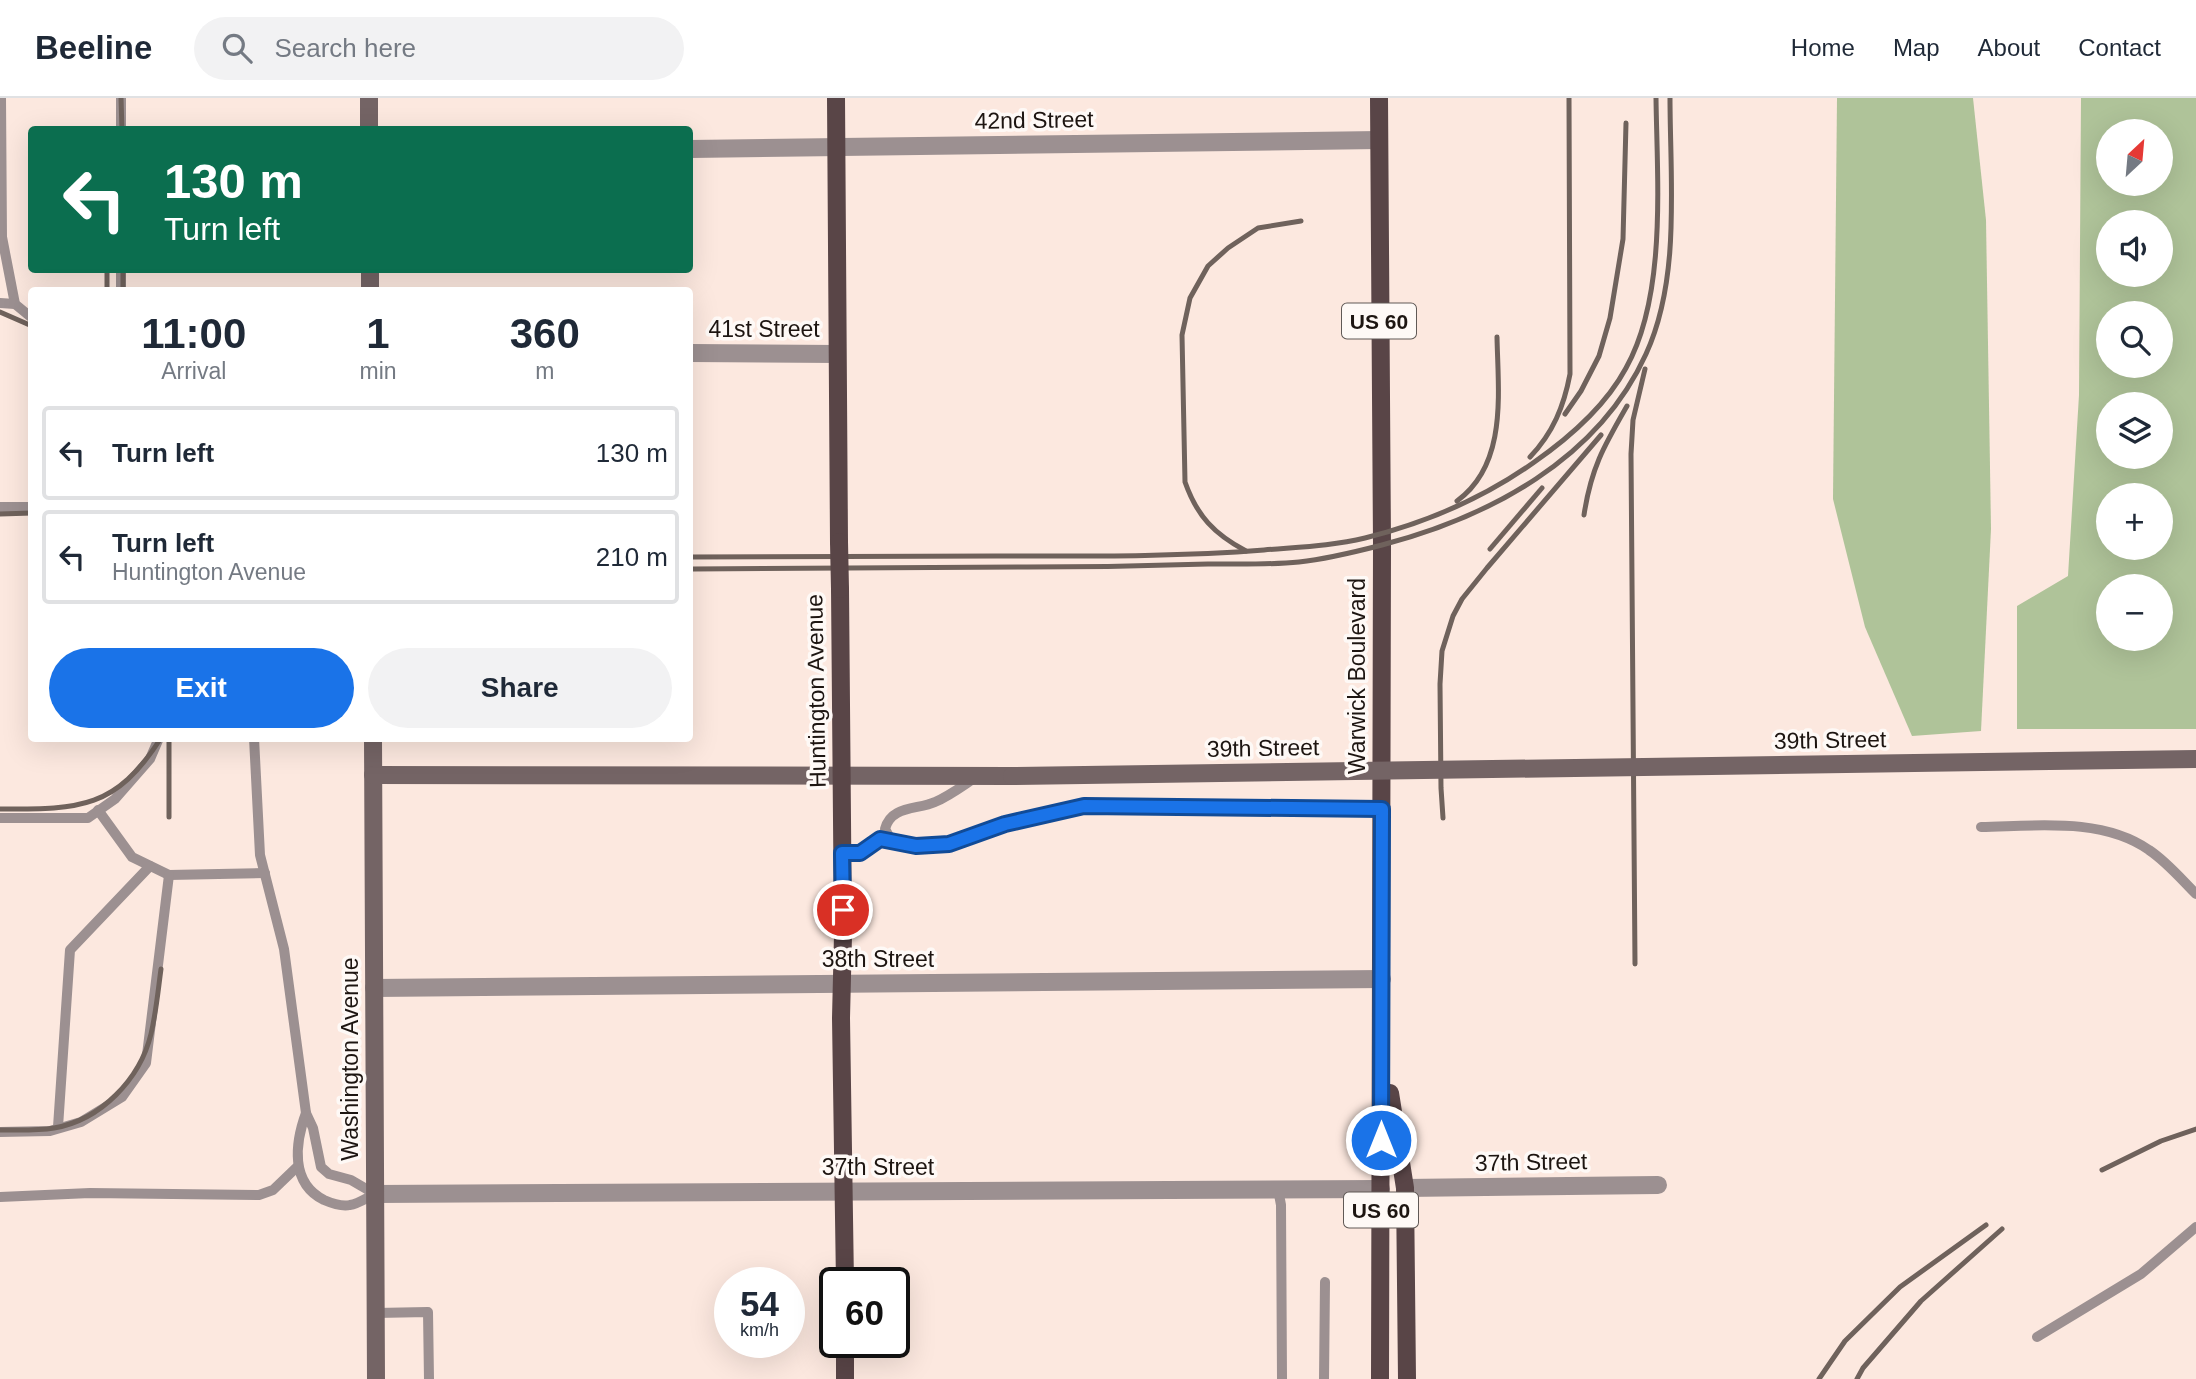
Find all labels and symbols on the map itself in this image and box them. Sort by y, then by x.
street label: 42nd Street [974,106,1094,134]
north arrow [2096,119,2174,196]
road number: US 60 [1342,304,1416,339]
street label: 41st Street [708,316,820,342]
street label: Warwick Boulevard [1344,578,1370,774]
street label: Huntington Avenue [801,594,831,788]
street label: 39th Street [1774,726,1887,754]
street label: 39th Street [1207,734,1320,762]
pin [813,880,873,940]
street label: 38th Street [822,946,935,972]
street label: Washington Avenue [337,957,363,1161]
position arrow [1344,1103,1418,1177]
street label: 37th Street [1475,1148,1588,1176]
street label: 37th Street [822,1154,935,1180]
road number: US 60 [1344,1192,1418,1228]
speed limit sign: 60 [819,1267,910,1358]

